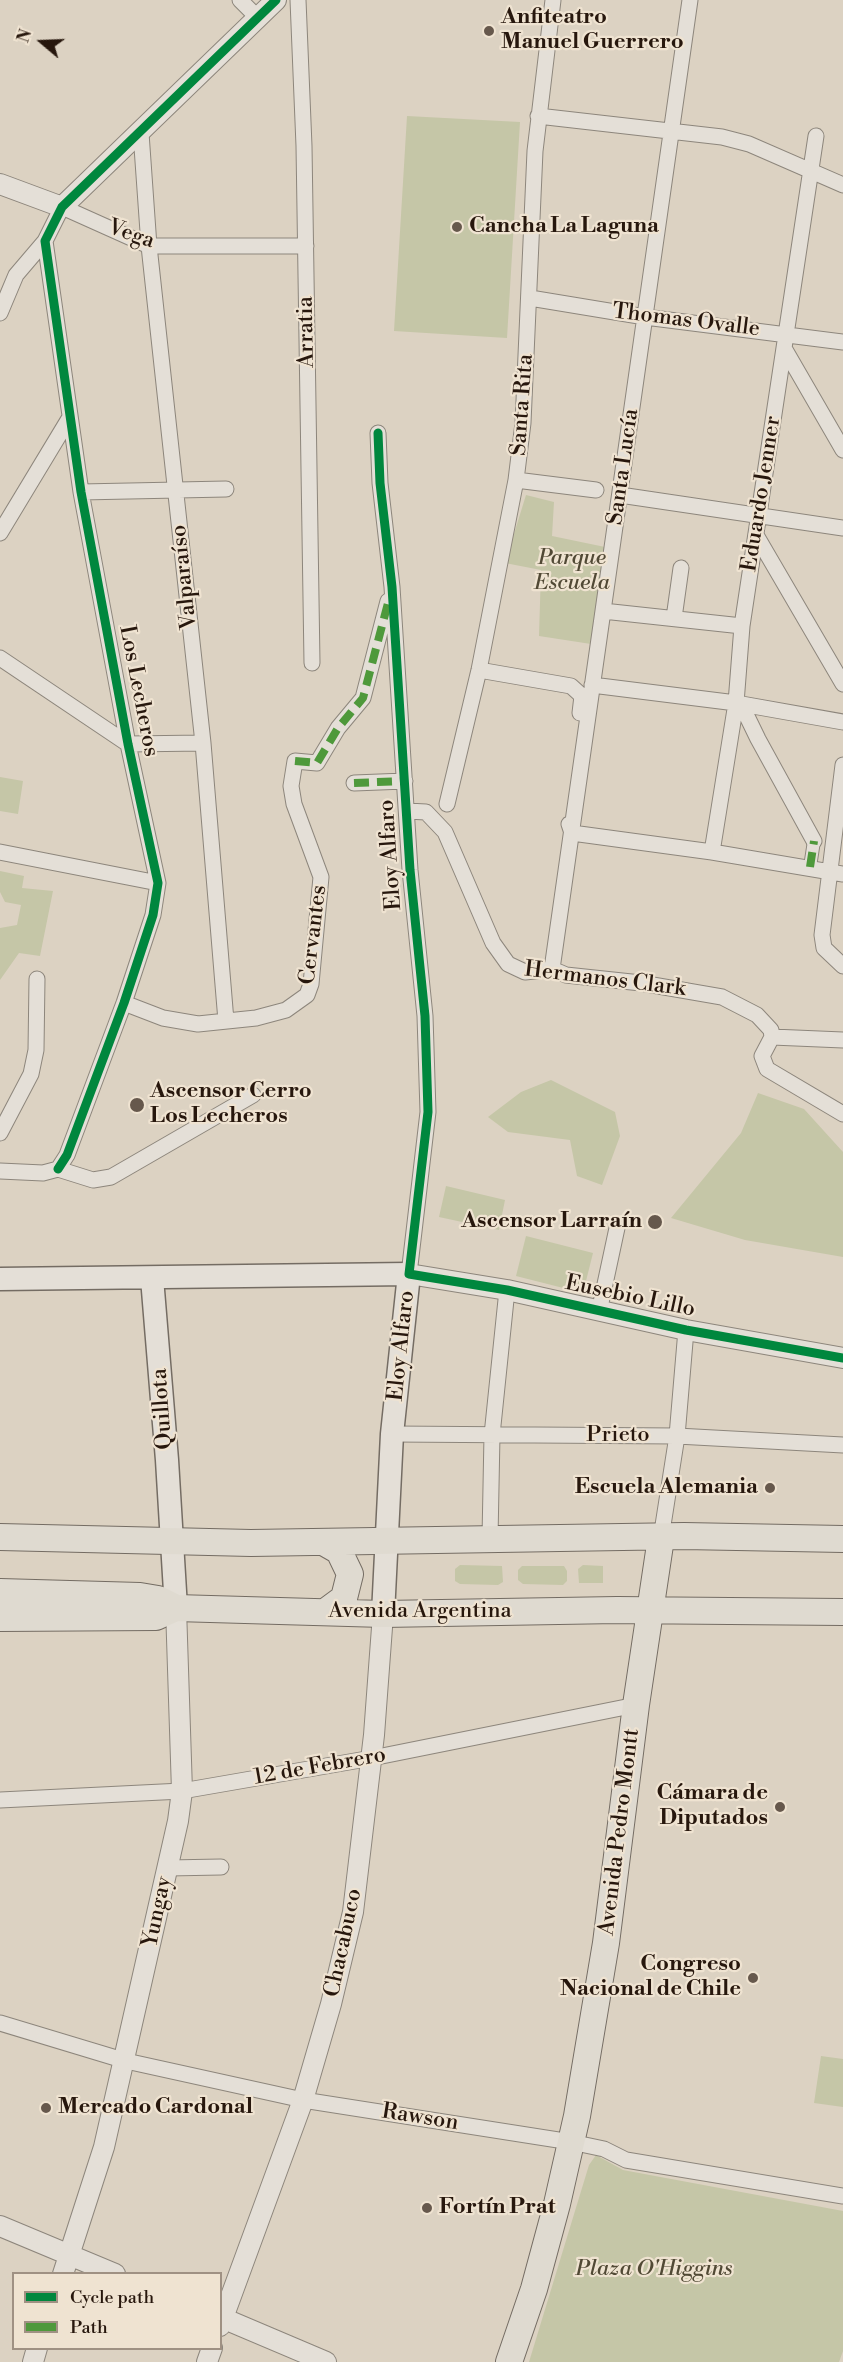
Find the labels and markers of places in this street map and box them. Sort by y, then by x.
place label: Anfiteatro Manuel Guerrero [501,5,684,56]
marker: Anfiteatro Manuel Guerrero [482,24,496,38]
place label: Cancha La Laguna [469,214,659,240]
marker: Cancha La Laguna [450,220,464,234]
place label: Ascensor Cerro Los Lecheros [150,1079,312,1130]
marker: Ascensor Cerro Los Lecheros [128,1096,146,1114]
place label: Ascensor Larraín [461,1209,642,1235]
marker: Ascensor Larraín [646,1213,664,1231]
place label: Escuela Alemania [575,1475,758,1501]
marker: Escuela Alemania [763,1481,777,1495]
place label: Cámara de Diputados [656,1781,768,1832]
marker: Cámara de Diputados [773,1800,787,1814]
place label: Congreso Nacional de Chile [560,1952,741,2004]
marker: Congreso Nacional de Chile [746,1971,760,1985]
place label: Mercado Cardonal [58,2095,253,2121]
marker: Mercado Cardonal [39,2101,53,2115]
place label: Fortín Prat [439,2195,556,2221]
marker: Fortín Prat [420,2201,434,2215]

